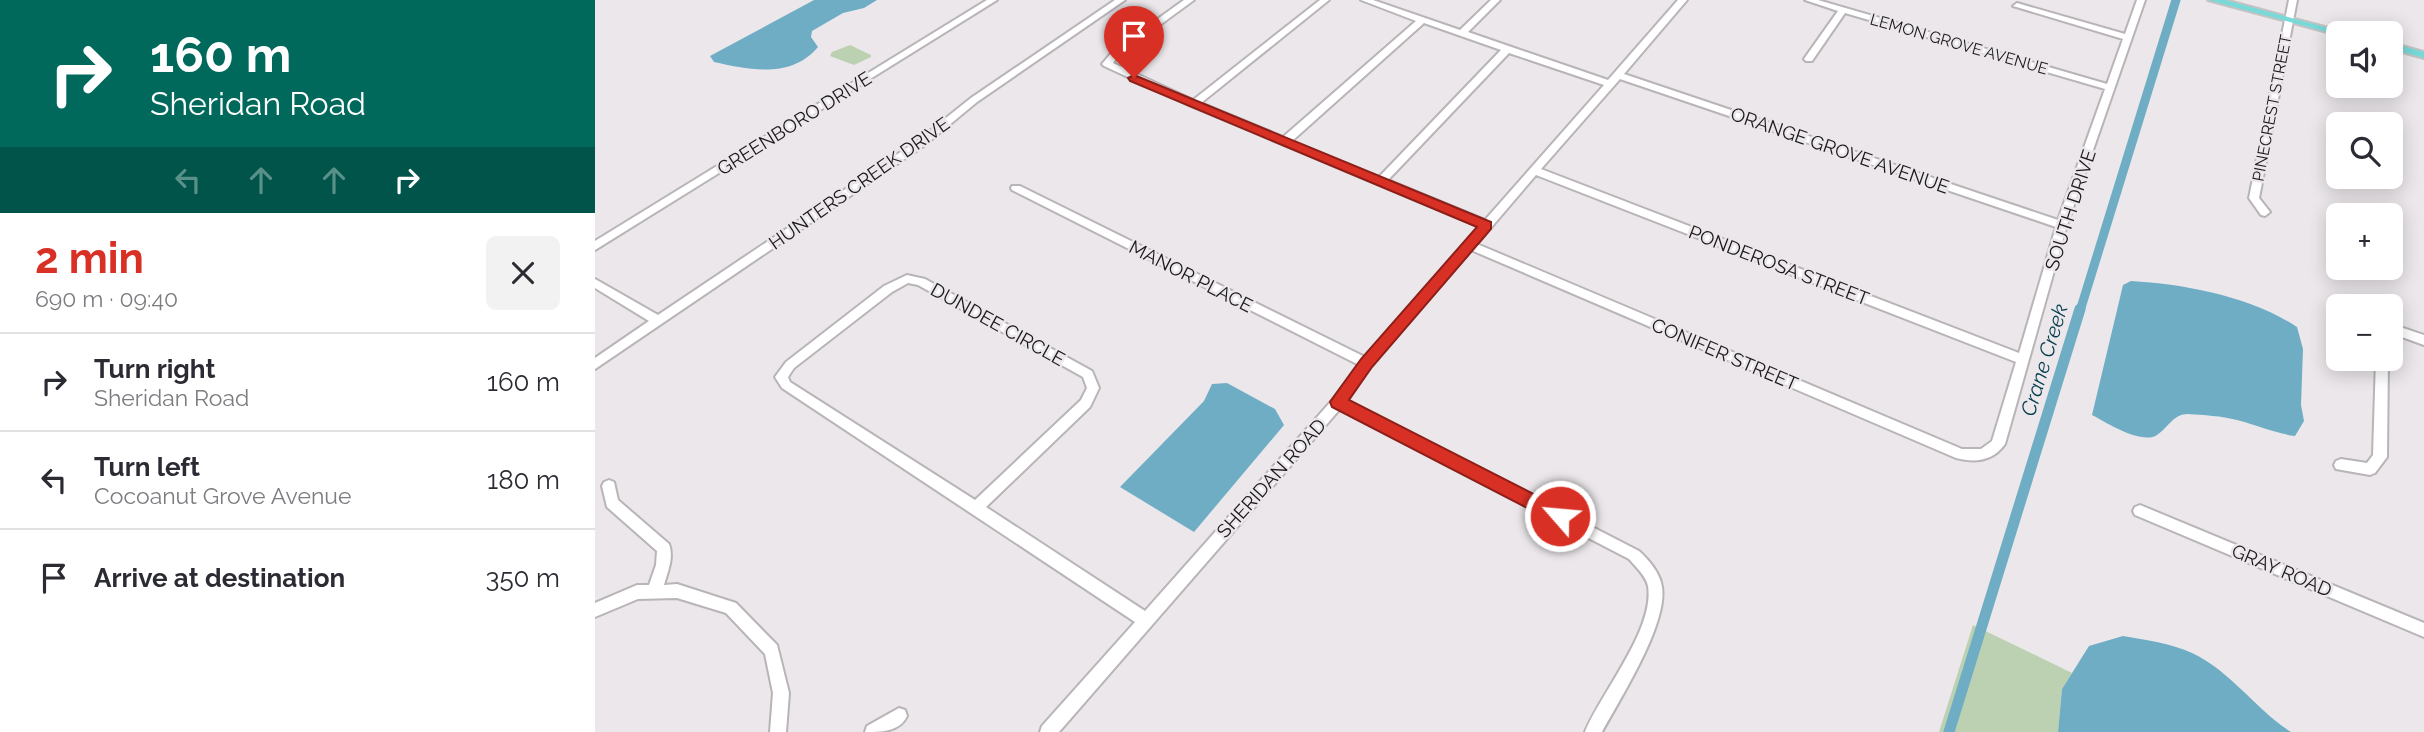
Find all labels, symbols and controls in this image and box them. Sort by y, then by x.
pin [1104,6,1164,78]
street label: LEMON GROVE AVENUE [1868,10,2050,79]
icon: arrive [1115,17,1153,55]
map controls [2326,21,2403,371]
button: sound [2326,21,2403,98]
text: 160 m [150,26,291,83]
icon: right [35,28,126,119]
street label: PINECREST STREET [2248,33,2296,183]
street label: GREENBORO DRIVE [713,67,875,179]
text: Sheridan Road [150,85,366,122]
street label: ORANGE GROVE AVENUE [1728,102,1952,198]
street label: HUNTERS CREEK DRIVE [764,112,954,254]
button: search [2326,112,2403,189]
street label: SOUTH DRIVE [2040,147,2100,273]
icon: left [169,161,207,199]
icon: ahead [242,161,280,199]
icon: ahead [315,161,353,199]
icon: right [388,161,426,199]
button: + [2326,203,2403,280]
street label: PONDEROSA STREET [1686,220,1873,310]
text: 2 min [35,234,144,283]
street label: MANOR PLACE [1126,235,1256,317]
button: close [486,236,560,310]
street label: DUNDEE CIRCLE [927,278,1069,370]
text: 690 m · 09:40 [35,285,178,312]
button: − [2326,294,2403,371]
water label: Crane Creek [2015,301,2073,419]
street label: CONIFER STREET [1649,313,1802,395]
text: Turn right [94,354,215,384]
icon: right [35,363,73,401]
text: 160 m [487,367,560,397]
text: Sheridan Road [94,384,249,411]
street label: SHERIDAN ROAD [1212,414,1330,542]
text: Turn left [94,452,200,482]
icon: left [35,461,73,499]
text: 180 m [487,465,560,495]
position arrow [1523,479,1597,553]
text: Cocoanut Grove Avenue [94,482,351,509]
street label: GRAY ROAD [2229,539,2335,601]
icon: arrive [35,559,73,597]
text: Arrive at destination [94,563,345,593]
text: 350 m [486,563,560,593]

